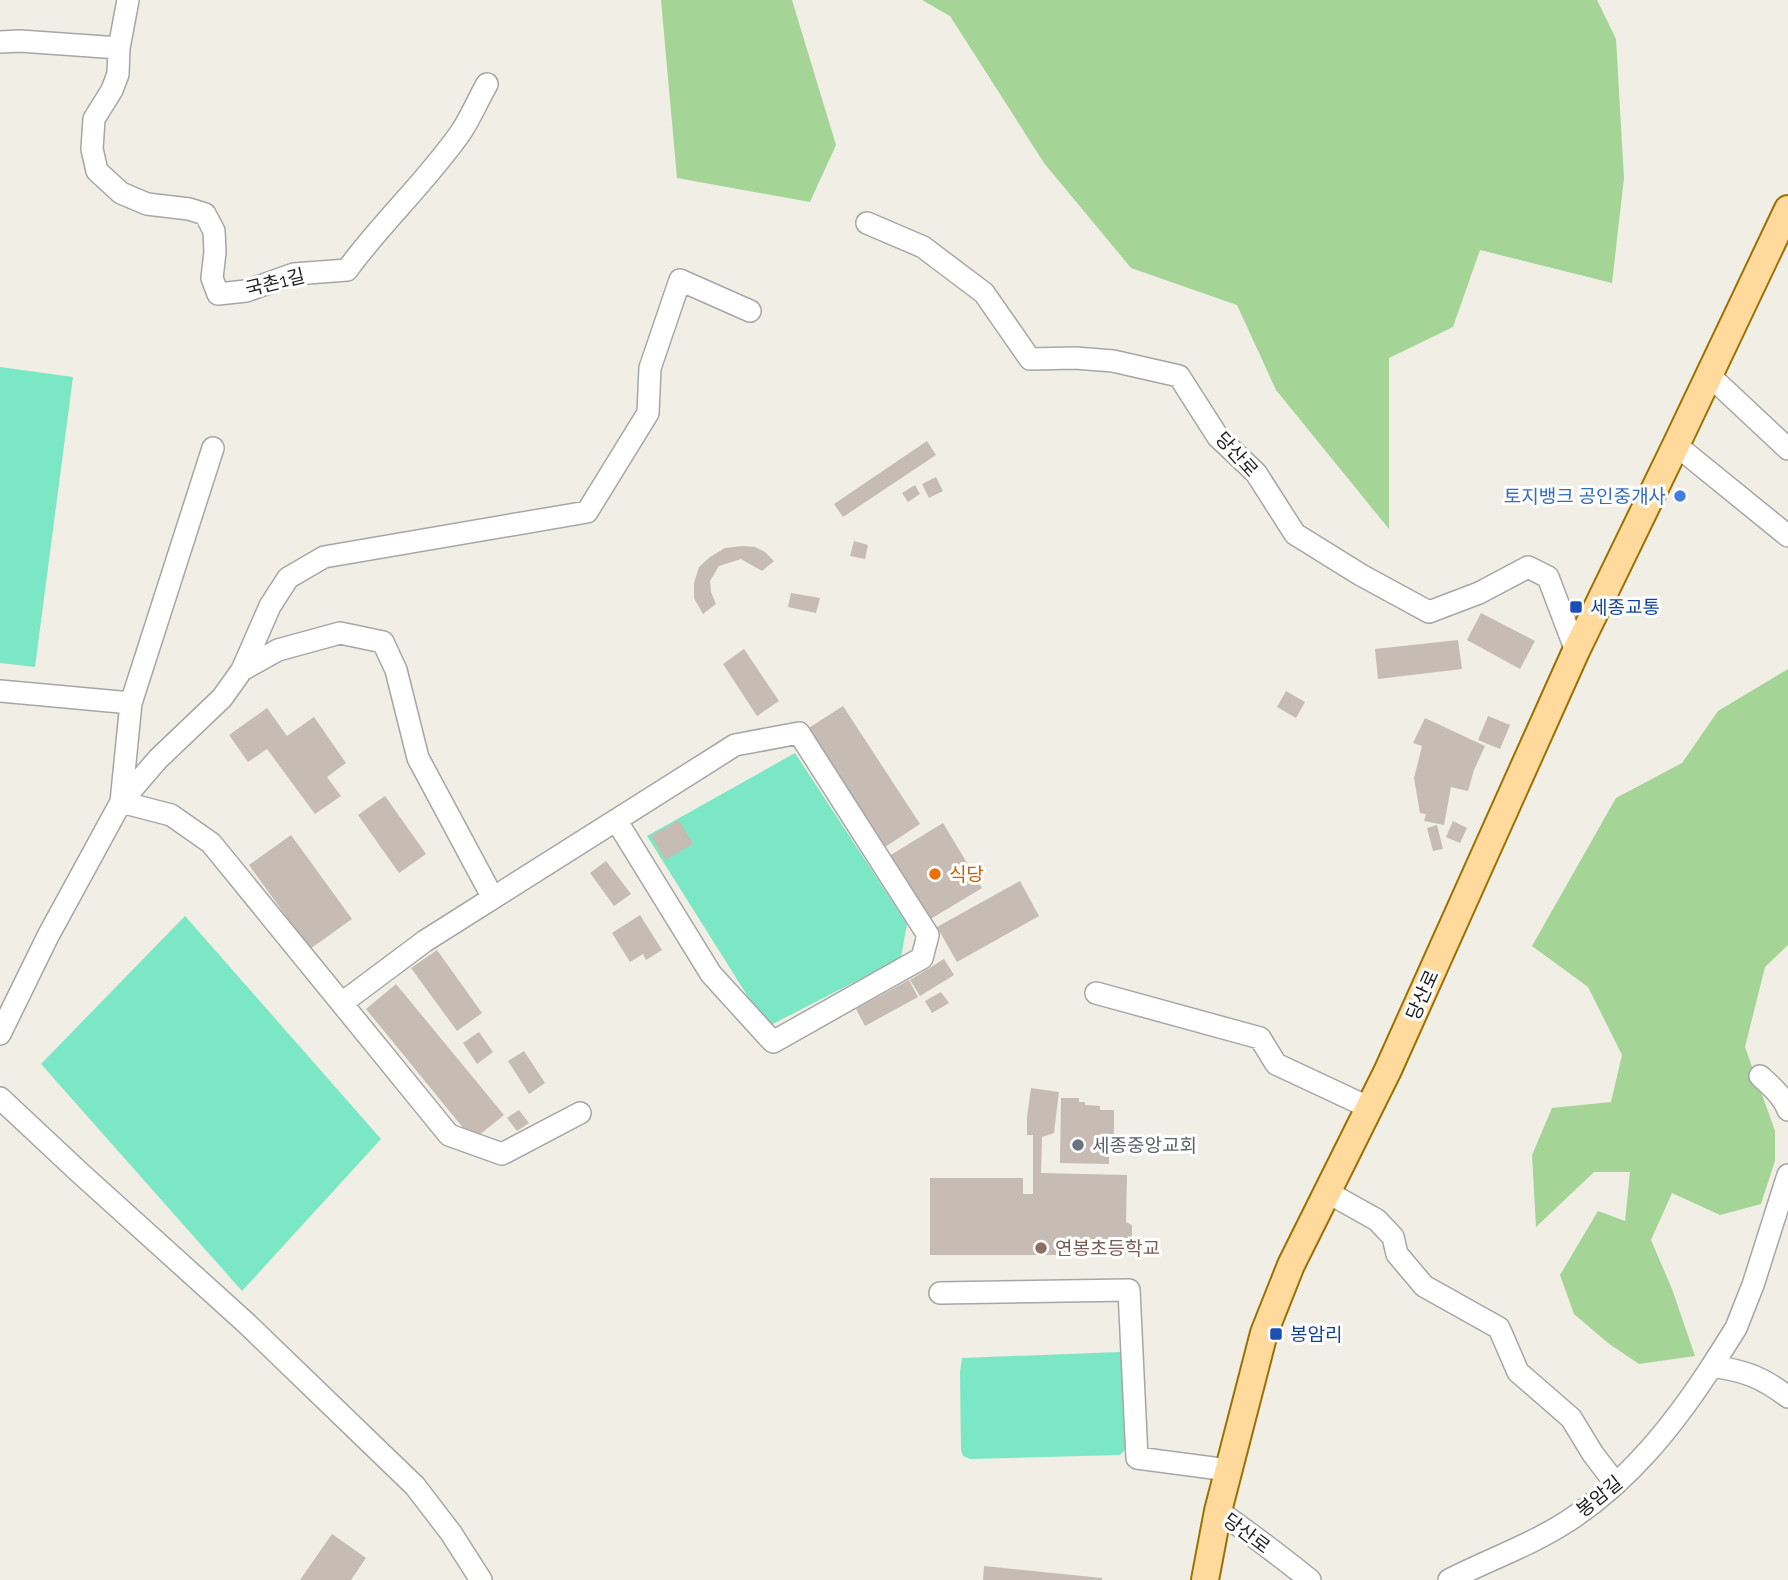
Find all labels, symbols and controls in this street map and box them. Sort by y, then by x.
street label: 국촌1길 [243,264,307,300]
street label: 당산로 [1211,427,1263,481]
place label: 토지뱅크 공인중개사 [1504,485,1666,507]
marker: 토지뱅크 공인중개사 [1672,488,1688,504]
place label: 세종교통 [1590,596,1660,618]
marker: 세종교통 [1568,599,1584,615]
place label: 식당 [949,863,984,885]
marker: 식당 [927,866,943,882]
street label: 당산로 [1401,967,1443,1023]
place label: 세종중앙교회 [1092,1134,1197,1156]
marker: 세종중앙교회 [1070,1137,1086,1153]
place label: 연봉초등학교 [1055,1237,1160,1259]
marker: 연봉초등학교 [1033,1240,1049,1256]
place label: 봉암리 [1290,1323,1342,1345]
marker: 봉암리 [1268,1326,1284,1342]
street label: 봉암길 [1572,1471,1626,1521]
street label: 당산로 [1219,1508,1275,1558]

